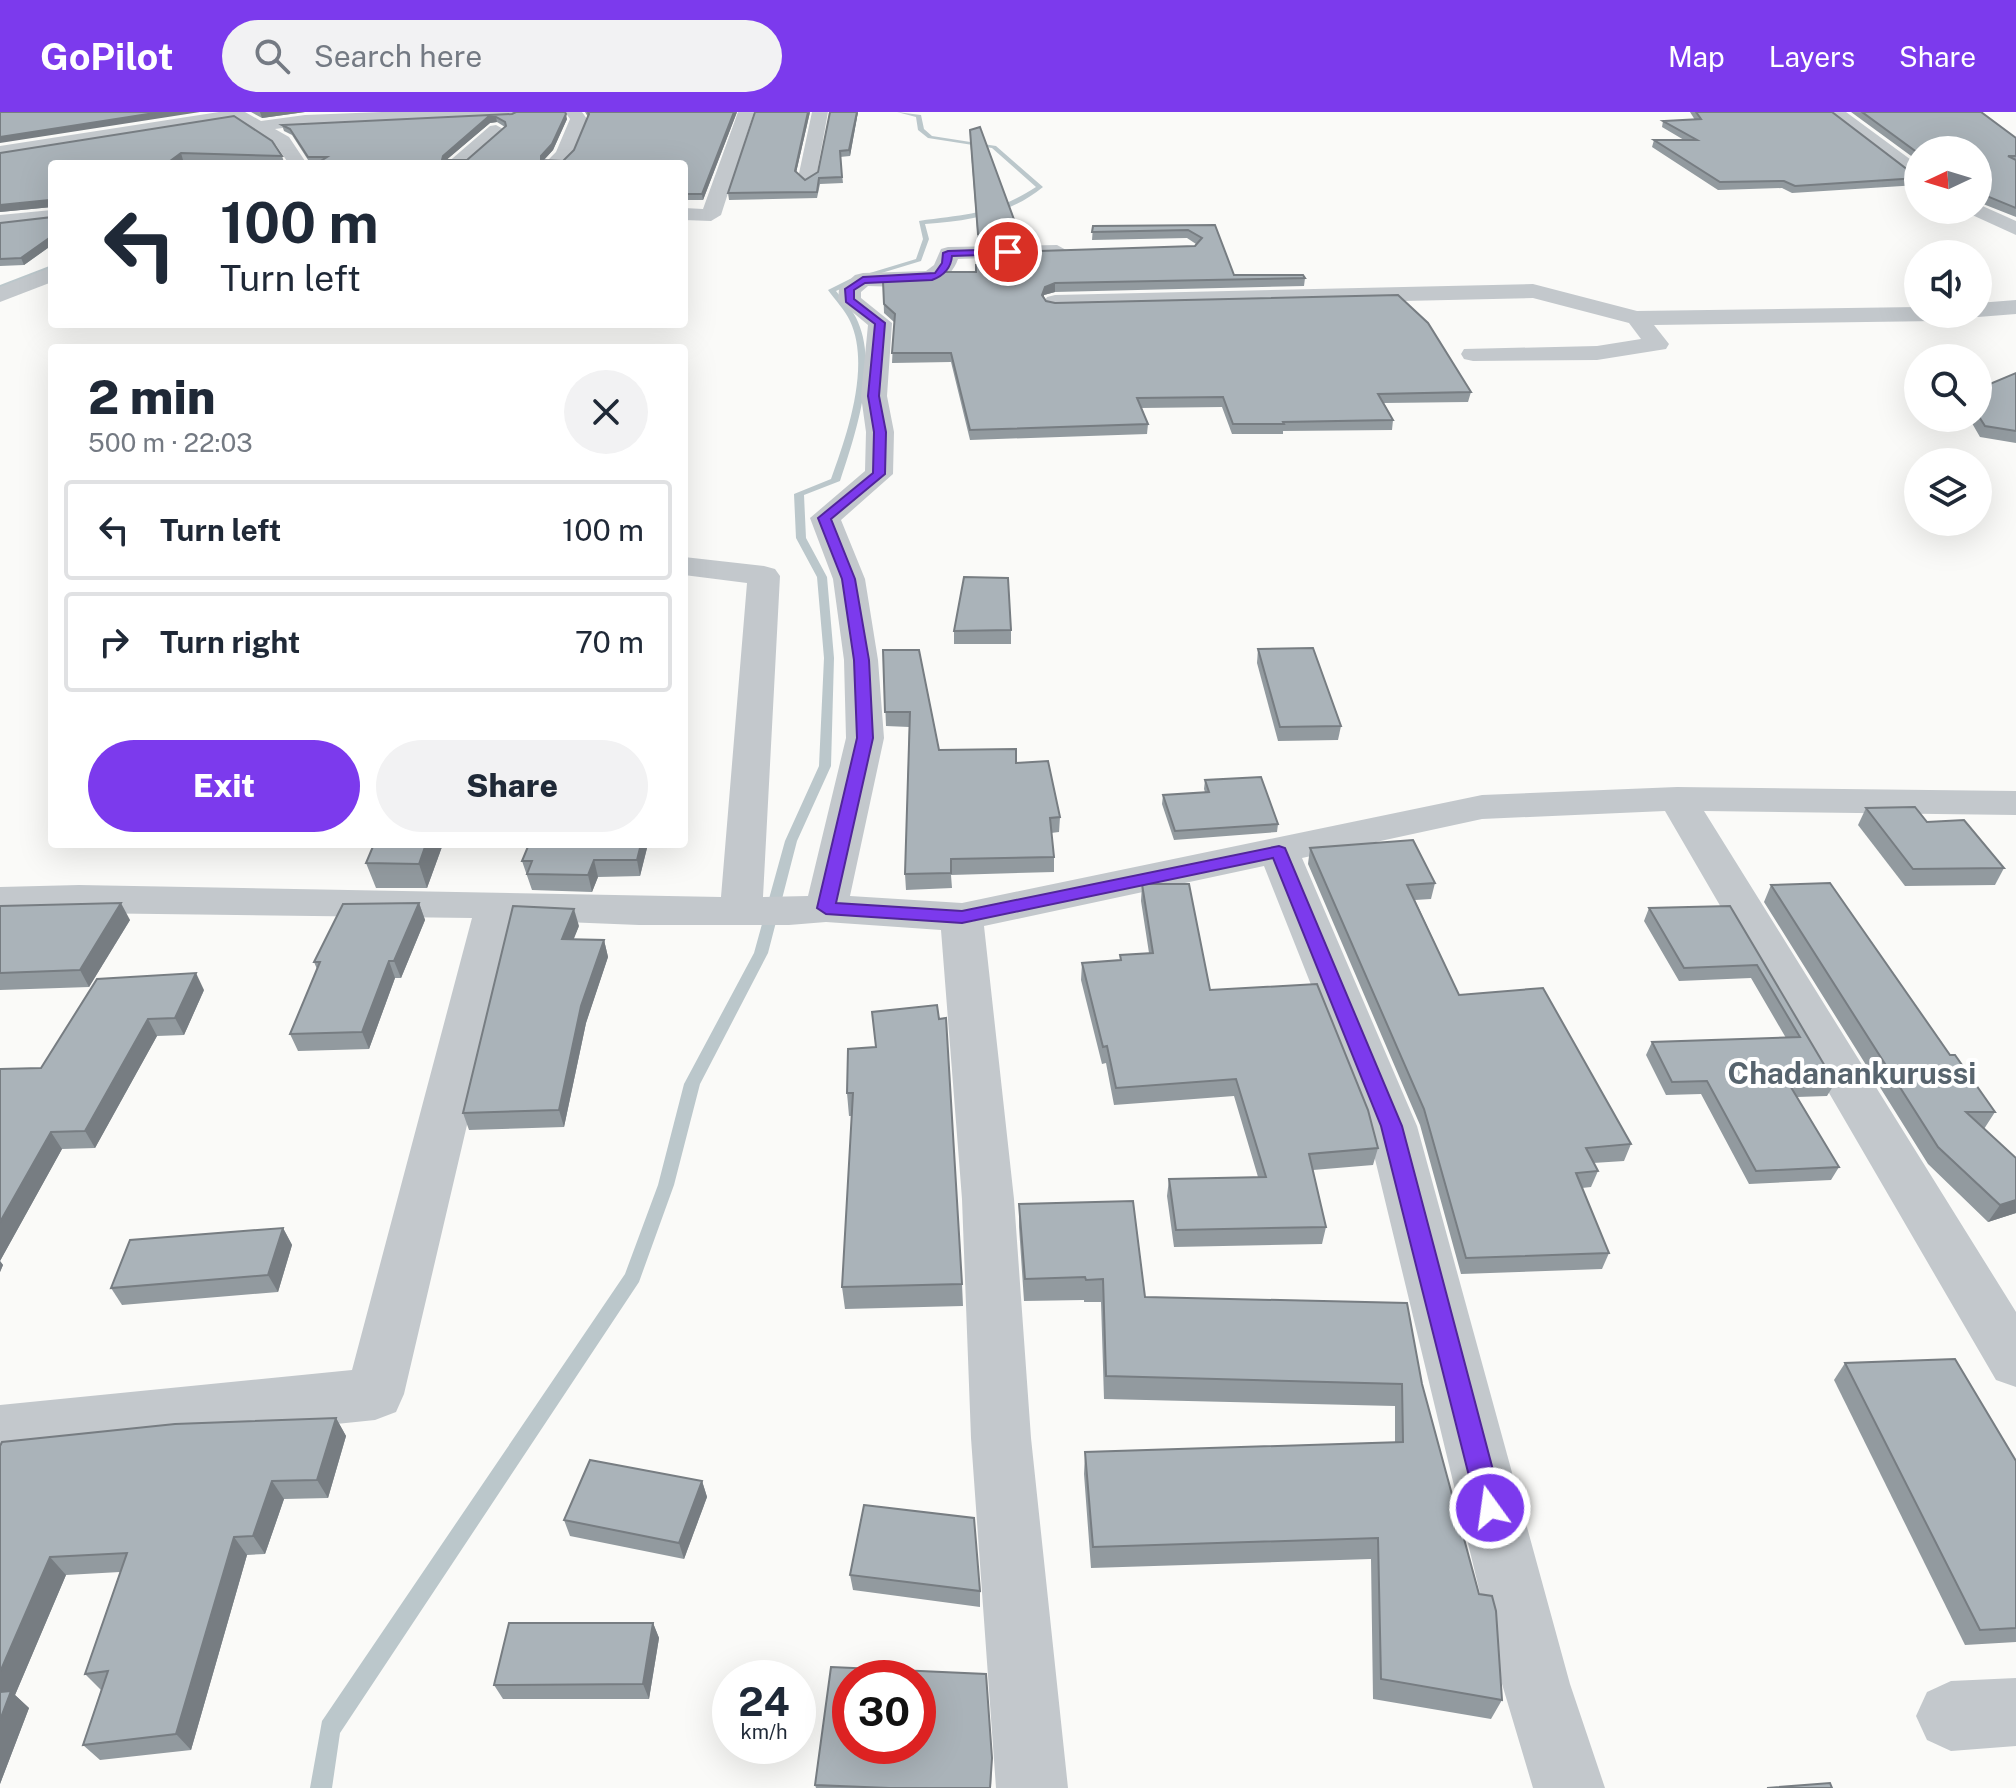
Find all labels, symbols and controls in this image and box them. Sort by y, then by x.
search box [222,20,782,92]
text: GoPilot [40,34,174,79]
icon: search [250,34,294,78]
text: Search here [314,38,482,74]
text: Map [1668,40,1725,73]
text: Layers [1769,40,1855,73]
text: Share [1899,40,1976,73]
north arrow [1904,136,1992,224]
map controls [1904,136,1992,536]
text: 100 m [220,190,379,256]
icon: left [88,192,192,296]
pin [974,218,1042,286]
icon: arrive [986,230,1030,274]
button: sound [1904,240,1992,328]
text: Turn left [220,257,361,299]
button: search [1904,344,1992,432]
text: 2 min [88,368,216,425]
button: close [564,370,648,454]
text: 500 m · 22:03 [88,427,253,458]
button: layers [1904,448,1992,536]
icon: left [92,508,136,552]
text: Turn left [160,512,281,548]
text: 100 m [562,512,644,548]
icon: right [92,620,136,664]
text: Turn right [160,624,300,660]
text: 70 m [575,624,644,660]
button: Exit [88,740,360,832]
button: Share [376,740,648,832]
district label: Chadanankurussi [1728,1055,1976,1091]
position arrow [1448,1466,1532,1550]
speed limit sign: 30 [832,1660,936,1764]
text: 24 [738,1678,790,1725]
text: km/h [740,1720,788,1744]

